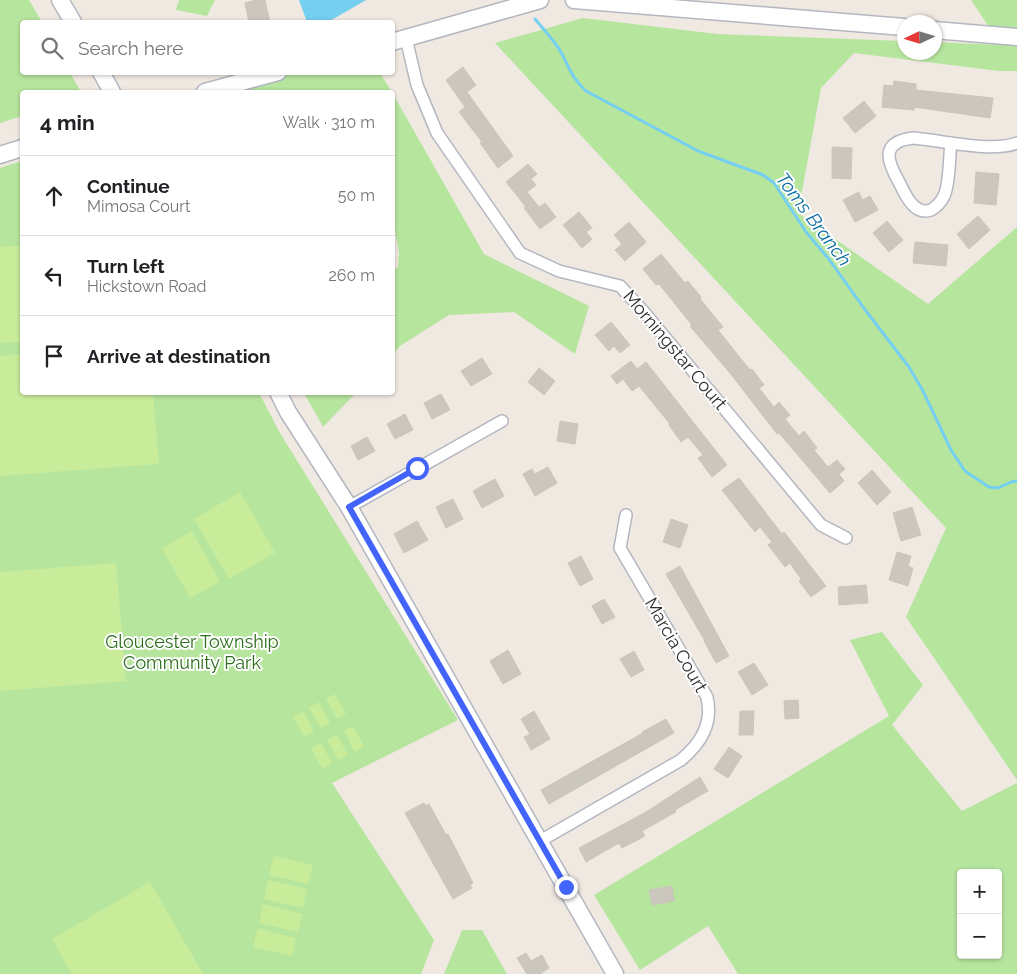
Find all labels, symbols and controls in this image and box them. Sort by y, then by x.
north arrow [897,15,942,60]
search box [20,20,395,75]
icon: search [38,34,66,62]
text: Search here [78,37,184,59]
text: 4 min [40,110,95,135]
text: Walk · 310 m [282,113,375,132]
water label: Toms Branch [772,168,856,270]
text: Continue [87,175,170,197]
icon: ahead [40,182,68,210]
text: 50 m [338,186,375,205]
text: Mimosa Court [87,197,190,216]
text: Turn left [87,255,164,277]
icon: left [40,262,68,290]
text: 260 m [328,266,375,285]
text: Hickstown Road [87,277,207,296]
street label: Morningstar Court [619,286,732,414]
icon: arrive [40,342,68,370]
text: Arrive at destination [87,345,271,367]
route start [406,457,429,480]
street label: Marcia Court [641,594,712,696]
park label: Gloucester Township Community Park [105,631,279,673]
map controls [957,869,1002,959]
button: + [957,869,1002,914]
route end [555,876,578,899]
button: − [957,914,1002,959]

